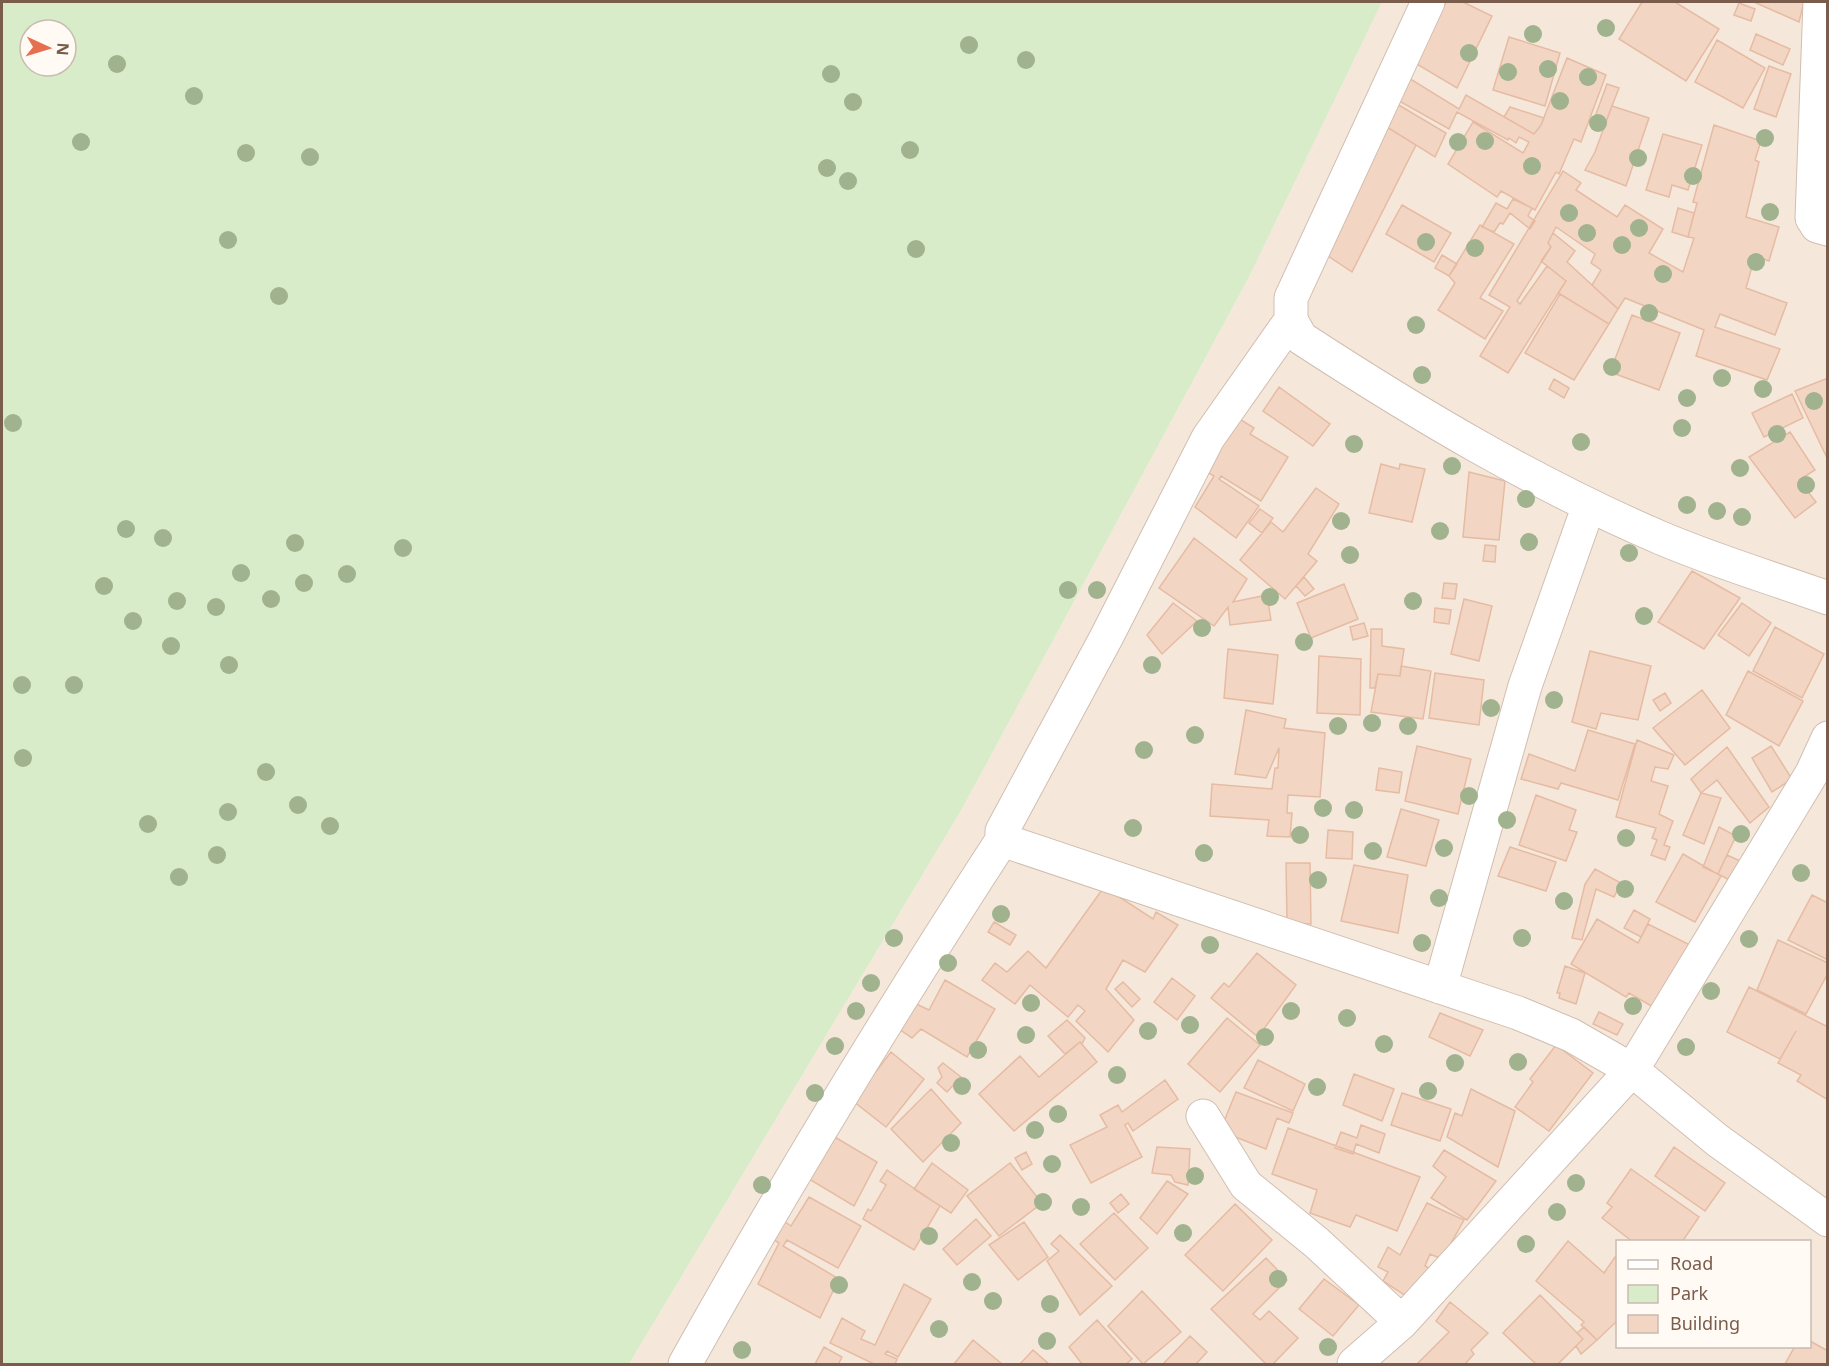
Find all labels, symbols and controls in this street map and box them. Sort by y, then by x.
north arrow [18,18,78,78]
text: N [52,42,74,56]
legend [1616,1240,1811,1348]
text: Road [1670,1251,1713,1275]
text: Park [1670,1281,1708,1305]
text: Building [1670,1311,1740,1335]

